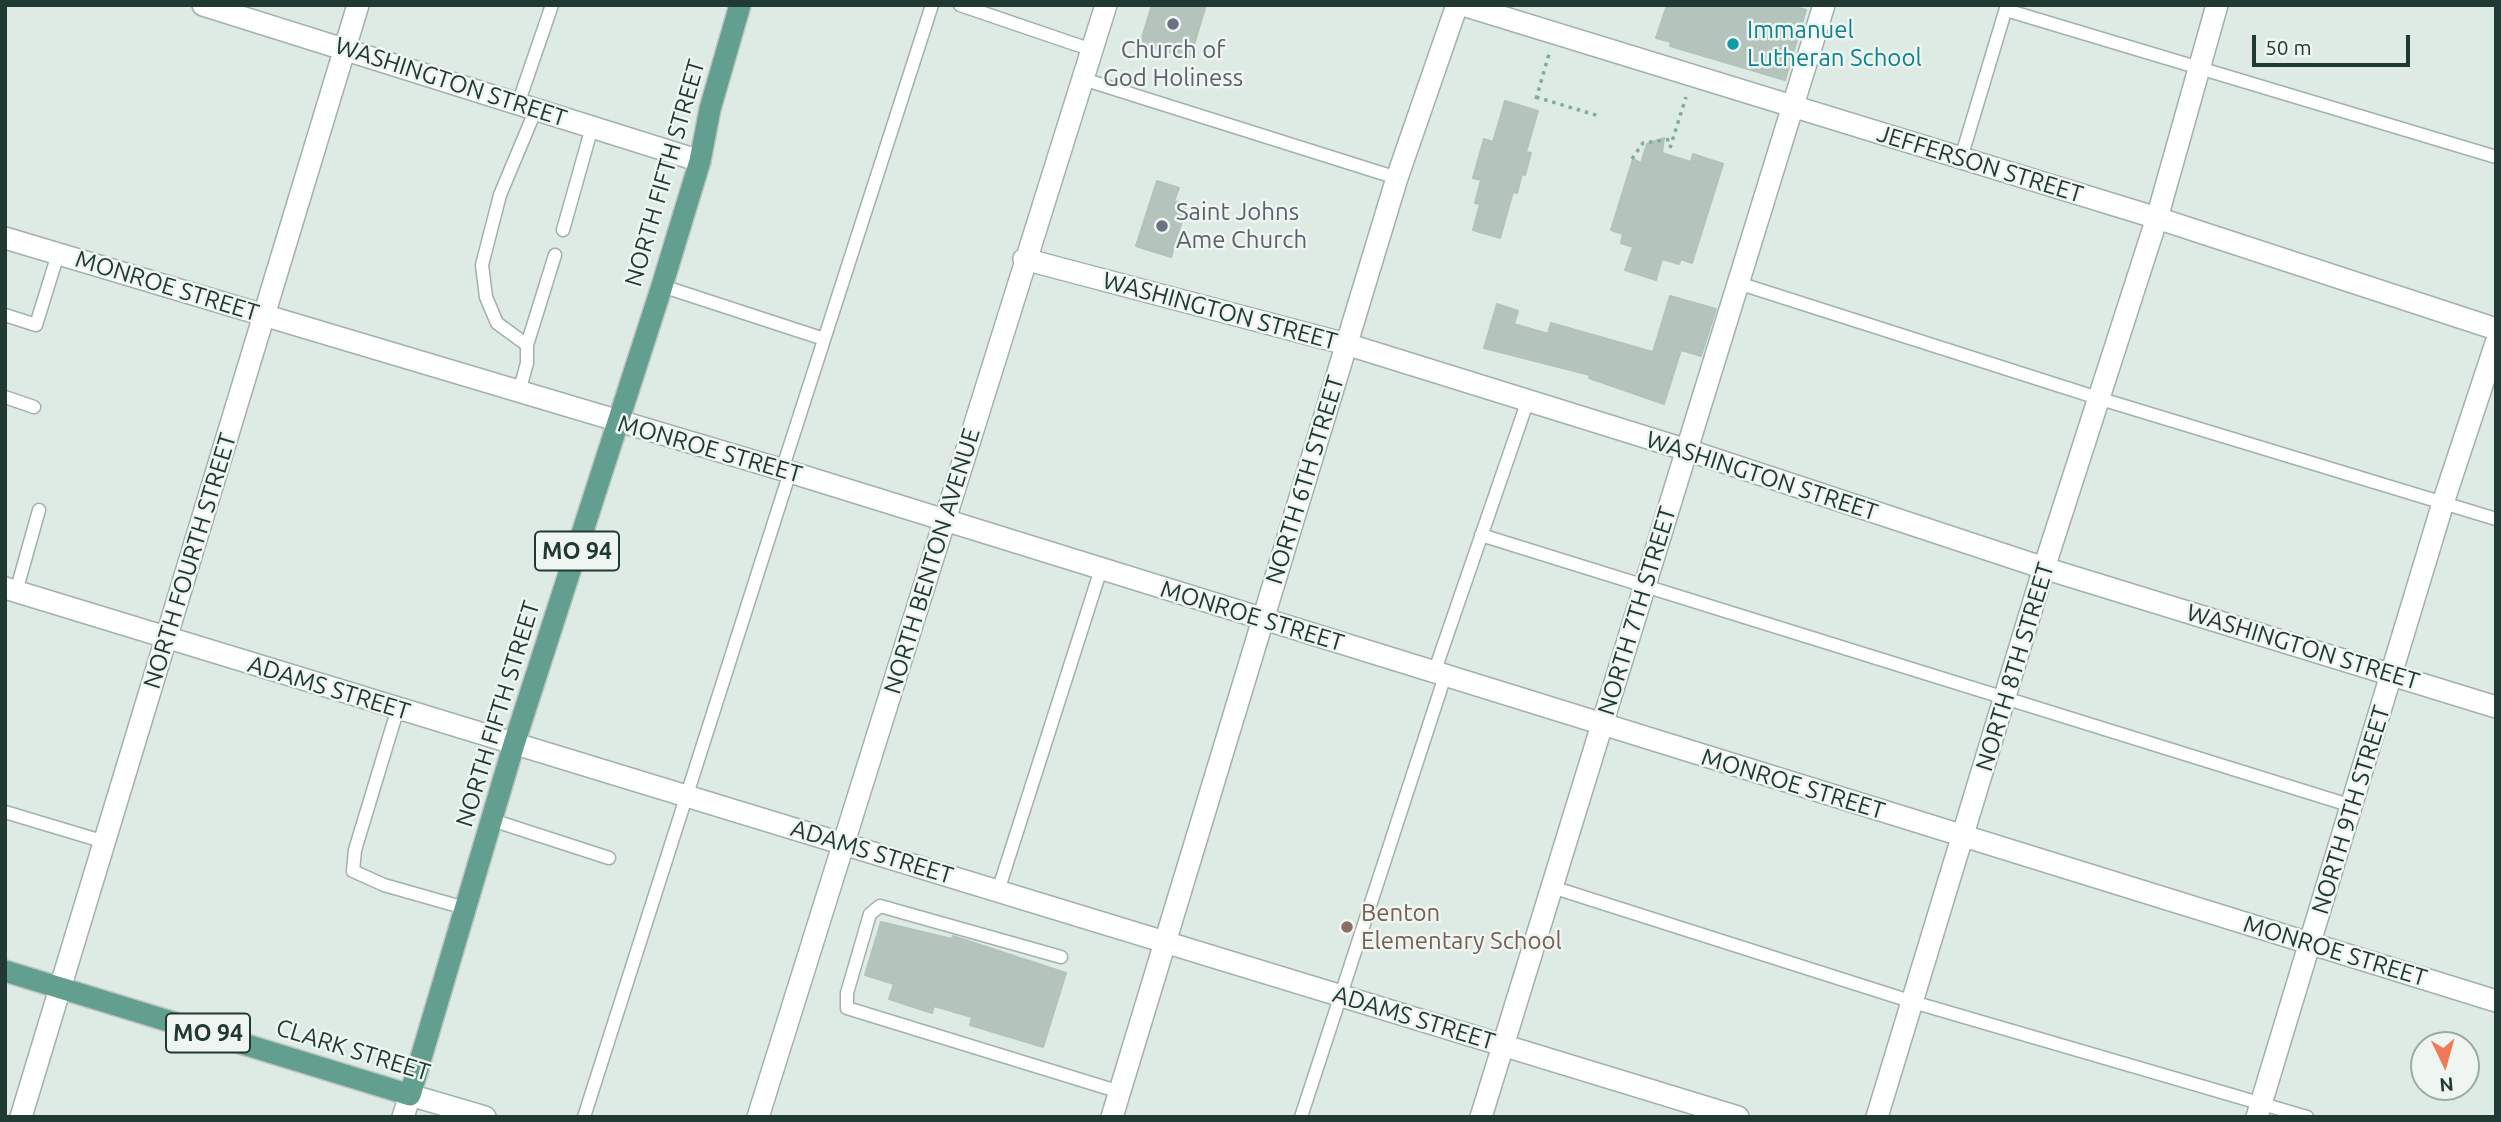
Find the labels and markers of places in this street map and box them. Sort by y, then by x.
marker: Church of God Holiness [1165,16,1181,32]
place label: Immanuel Lutheran School [1747,16,1922,72]
place label: Church of God Holiness [1103,36,1243,92]
marker: Immanuel Lutheran School [1725,36,1741,52]
place label: Saint Johns Ame Church [1176,198,1307,254]
marker: Saint Johns Ame Church [1154,218,1170,234]
place label: Benton Elementary School [1361,899,1562,955]
marker: Benton Elementary School [1339,919,1355,935]

